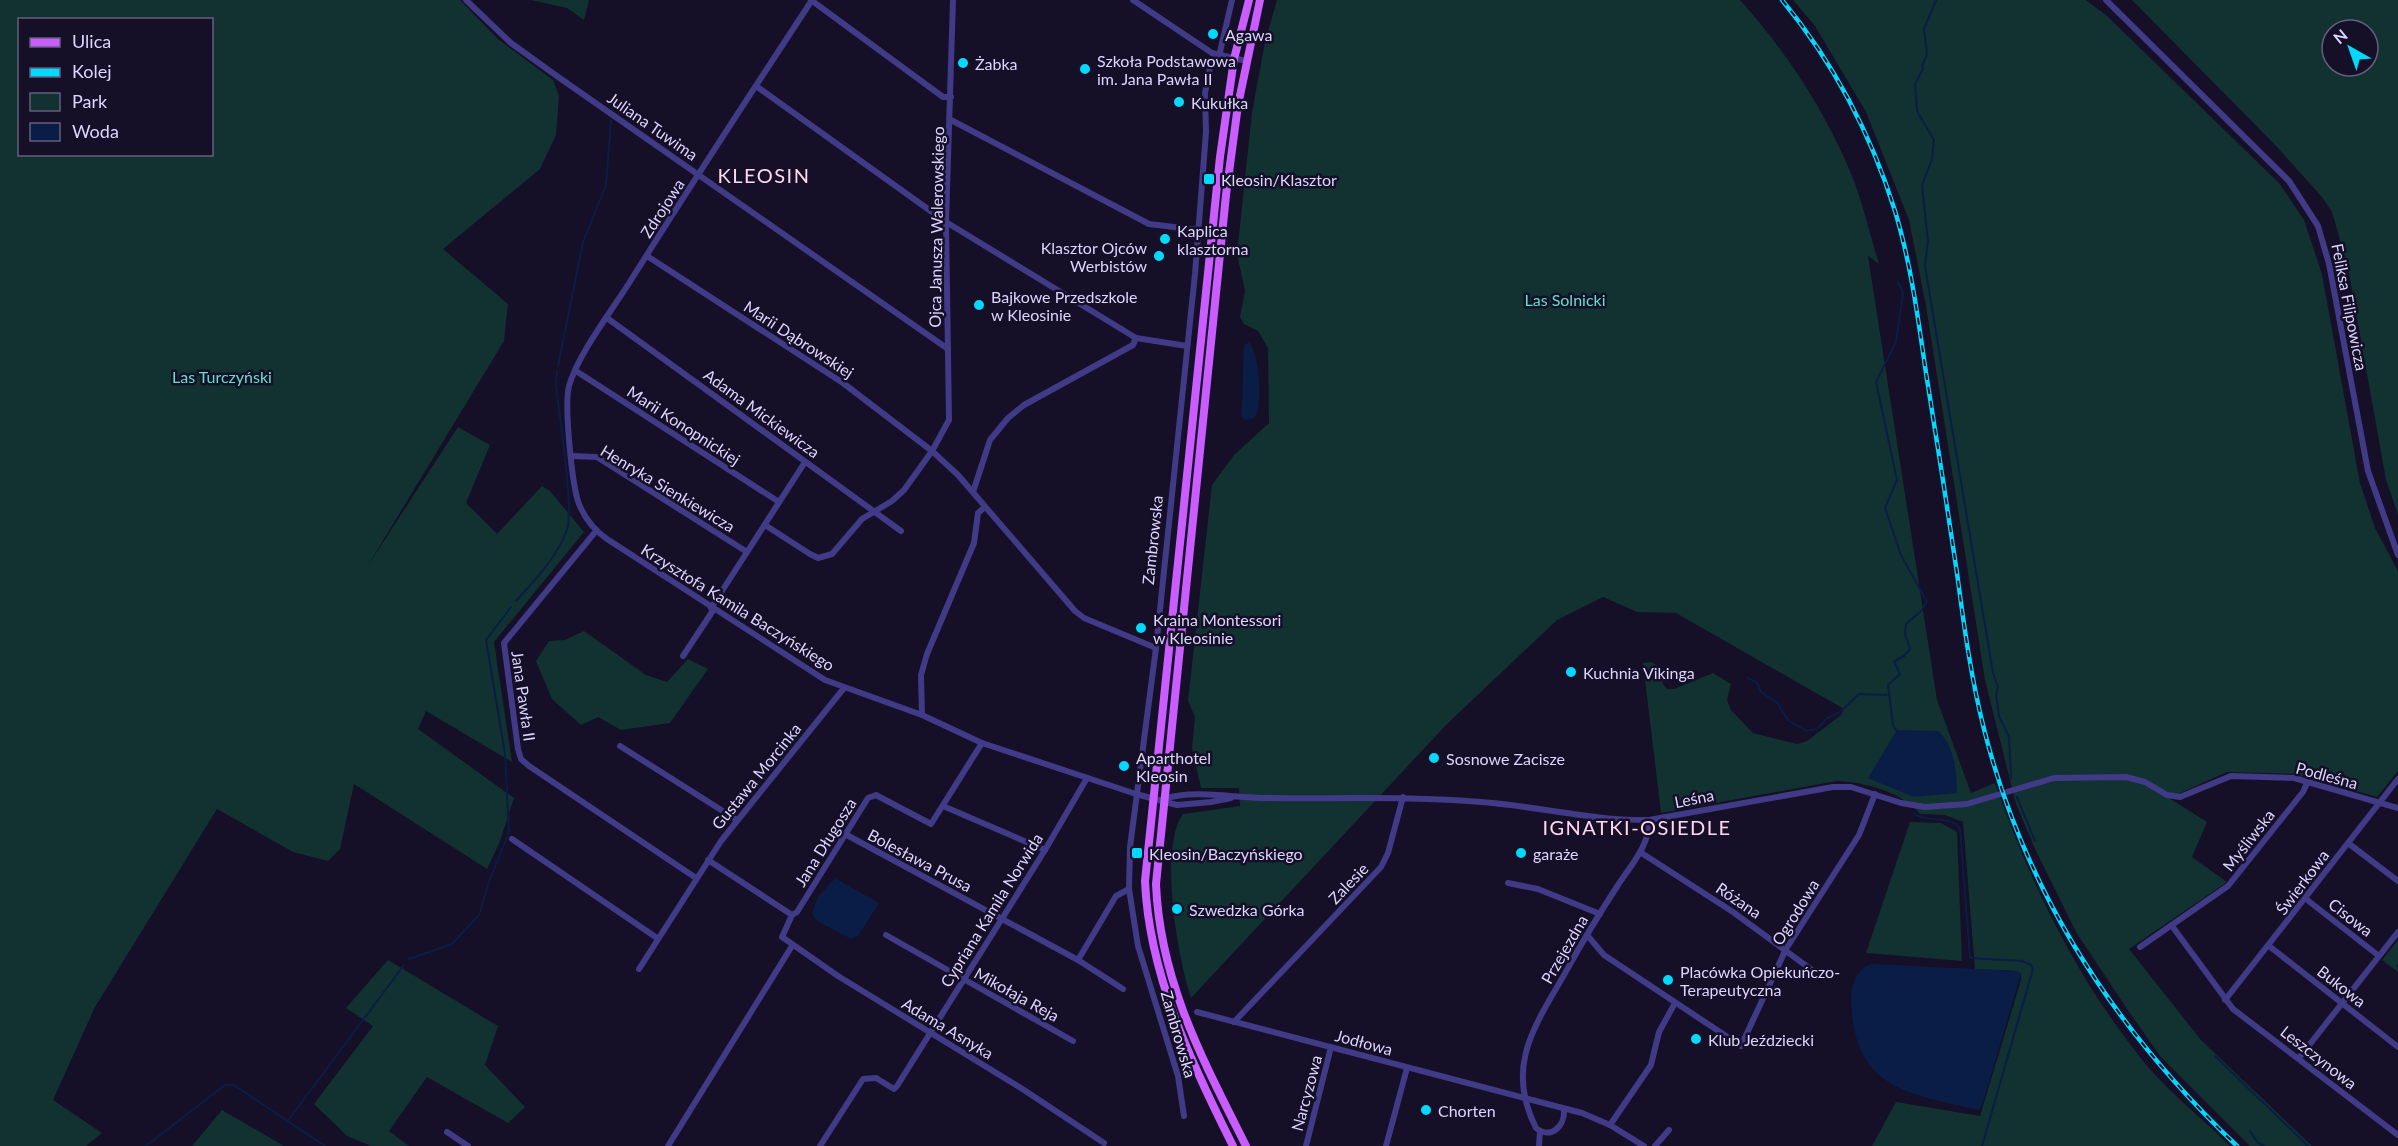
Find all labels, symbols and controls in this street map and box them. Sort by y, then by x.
legend [18,18,213,156]
north arrow [2320,18,2380,78]
place label: Agawa [1225,25,1272,44]
text: N [2329,25,2351,47]
marker: Agawa [1206,27,1220,41]
text: Ulica [72,30,111,52]
place label: Szkoła Podstawowa im. Jana Pawła II [1097,51,1236,88]
place label: Żabka [975,54,1018,73]
marker: Żabka [956,56,970,70]
text: Kolej [72,60,112,82]
marker: Szkoła Podstawowa im. Jana Pawła II [1078,62,1092,76]
street label: Juliana Tuwima [604,88,702,164]
text: Park [72,90,108,112]
place label: Kukułka [1191,93,1248,112]
marker: Kukułka [1172,95,1186,109]
text: Woda [72,120,119,142]
street label: Ojca Janusza Walerowskiego [925,126,947,328]
district label: KLEOSIN [718,163,811,187]
place label: Kleosin/Klasztor [1221,170,1337,189]
marker: Kleosin/Klasztor [1202,172,1216,186]
street label: Zdrojowa [636,175,688,241]
place label: Kaplica klasztorna [1177,221,1249,258]
marker: Kaplica klasztorna [1158,232,1172,246]
place label: Klasztor Ojców Werbistów [1041,238,1147,275]
street label: Feliksa Filipowicza [2328,242,2372,372]
marker: Klasztor Ojców Werbistów [1152,249,1166,263]
place label: Bajkowe Przedszkole w Kleosinie [991,287,1138,324]
park label: Las Solnicki [1524,290,1606,309]
street label: Marii Dąbrowskiej [740,296,858,382]
marker: Bajkowe Przedszkole w Kleosinie [972,298,986,312]
street label: Adama Mickiewicza [700,365,824,461]
park label: Las Turczyński [172,367,272,386]
street label: Marii Konopnickiej [624,381,744,469]
street label: Henryka Sienkiewicza [598,440,738,536]
street label: Zambrowska [1138,494,1166,586]
street label: Krzysztofa Kamila Baczyńskiego [638,540,838,674]
place label: Kraina Montessori w Kleosinie [1153,610,1281,647]
marker: Kraina Montessori w Kleosinie [1134,621,1148,635]
street label: Jana Pawła II [508,650,540,742]
place label: Kuchnia Vikinga [1583,663,1695,682]
marker: Kuchnia Vikinga [1564,665,1578,679]
street label: Gustawa Morcinka [707,719,805,833]
place label: Aparthotel Kleosin [1136,748,1211,785]
place label: Sosnowe Zacisze [1446,749,1565,768]
marker: Sosnowe Zacisze [1427,751,1441,765]
street label: Podleśna [2294,758,2360,792]
marker: Aparthotel Kleosin [1117,759,1131,773]
street label: Leśna [1673,785,1715,811]
street label: Jana Długosza [790,794,860,890]
street label: Myśliwska [2218,805,2278,875]
district label: IGNATKI-OSIEDLE [1542,815,1732,839]
street label: Bolesława Prusa [865,825,975,895]
street label: Cypriana Kamila Norwida [936,830,1046,990]
place label: Kleosin/Baczyńskiego [1149,844,1303,863]
place label: garaże [1533,844,1578,863]
marker: Kleosin/Baczyńskiego [1130,846,1144,860]
marker: garaże [1514,846,1528,860]
street label: Świerkowa [2272,846,2332,918]
street label: Zalesie [1324,859,1372,907]
street label: Ogrodowa [1767,876,1823,948]
street label: Różana [1713,878,1765,922]
street label: Cisowa [2325,894,2377,940]
place label: Szwedzka Górka [1189,900,1304,919]
marker: Szwedzka Górka [1170,902,1184,916]
street label: Przejezdna [1537,911,1591,987]
street label: Bukowa [2314,961,2370,1011]
place label: Placówka Opiekuńczo- Terapeutyczna [1680,962,1840,999]
street label: Mikołaja Reja [971,963,1063,1025]
marker: Placówka Opiekuńczo- Terapeutyczna [1661,973,1675,987]
street label: Zambrowska [1158,988,1200,1080]
street label: Adama Asnyka [899,993,997,1063]
street label: Leszczynowa [2277,1021,2361,1093]
street label: Jodłowa [1333,1025,1395,1059]
place label: Klub Jeździecki [1708,1030,1814,1049]
marker: Klub Jeździecki [1689,1032,1703,1046]
street label: Narcyzowa [1287,1053,1325,1133]
place label: Chorten [1438,1101,1496,1120]
marker: Chorten [1419,1103,1433,1117]

